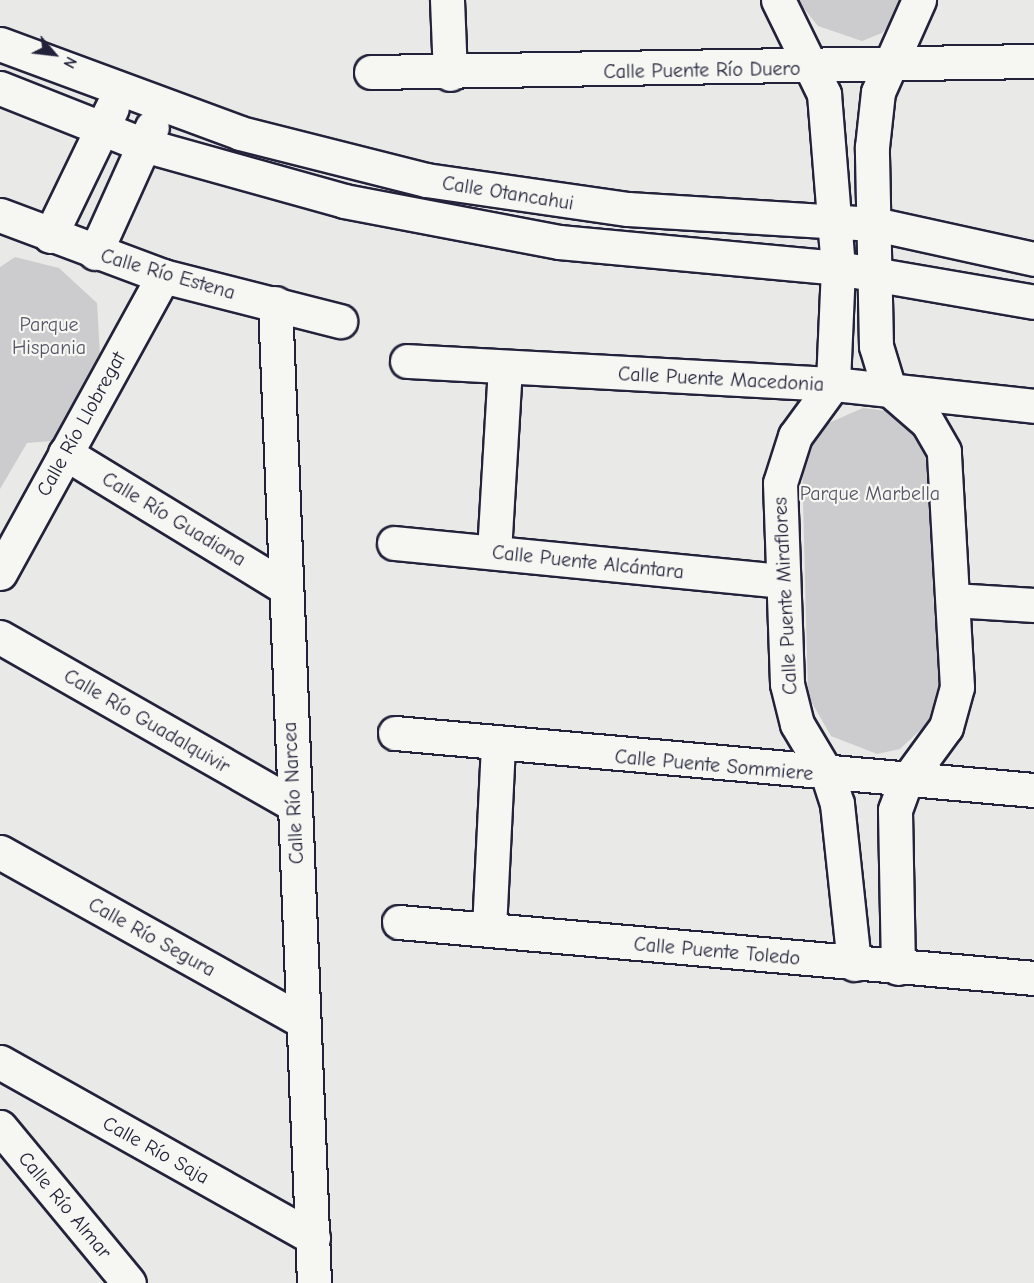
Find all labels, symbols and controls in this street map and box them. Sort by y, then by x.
north arrow [24,24,84,84]
text: N [59,54,80,71]
street label: Calle Puente Río Duero [603,56,801,84]
street label: Calle Otancahui [441,171,575,215]
street label: Calle Río Estena [98,243,238,305]
park label: Parque Hispania [12,312,86,359]
street label: Calle Río Llobregat [31,347,131,501]
street label: Calle Puente Macedonia [617,362,825,396]
street label: Calle Río Guadiana [98,467,250,571]
park label: Parque Marbella [800,481,940,505]
street label: Calle Puente Miraflores [768,496,802,696]
street label: Calle Puente Alcántara [491,540,685,584]
street label: Calle Río Guadalquivir [60,664,234,778]
street label: Calle Río Narcea [277,721,309,865]
street label: Calle Puente Sommiere [614,744,814,786]
street label: Calle Río Segura [84,892,220,982]
street label: Calle Puente Toledo [633,932,801,970]
street label: Calle Río Saja [98,1111,214,1189]
street label: Calle Río Almar [13,1146,117,1264]

